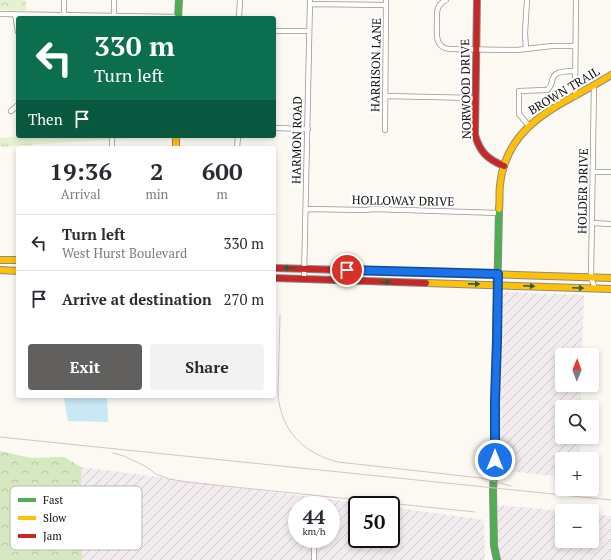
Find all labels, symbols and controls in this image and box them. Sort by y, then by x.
street label: HARRISON LANE [367,18,384,112]
text: 330 m [94,27,175,64]
icon: left [28,32,80,84]
street label: NORWOOD DRIVE [457,39,474,139]
text: Turn left [94,63,164,87]
street label: BROWN TRAIL [526,63,602,118]
street label: HARMON ROAD [288,96,305,184]
icon: arrive [71,108,93,130]
text: Then [28,109,63,129]
street label: HOLDER DRIVE [574,148,591,234]
text: 19:36 [49,155,112,187]
text: 2 [150,155,164,187]
text: 600 [202,155,242,187]
text: Arrival [61,185,101,203]
text: min [145,185,168,203]
text: m [217,185,228,203]
street label: HOLLOWAY DRIVE [352,192,454,209]
text: Turn left [62,224,126,244]
icon: left [28,232,50,254]
text: 330 m [223,233,264,253]
text: West Hurst Boulevard [62,244,187,262]
pin [330,253,364,287]
icon: arrive [336,259,358,281]
one-way arrow [282,265,295,271]
one-way arrow [379,279,392,285]
one-way arrow [468,281,481,287]
one-way arrow [523,282,535,289]
one-way arrow [572,284,584,291]
icon: arrive [28,288,50,310]
text: Arrive at destination [62,289,212,309]
text: 270 m [224,289,264,309]
button: Exit [28,344,142,390]
button: Share [150,344,264,390]
north arrow [555,348,599,392]
map controls [555,348,599,548]
button: search [555,400,599,444]
position arrow [474,439,516,481]
button: + [555,452,599,496]
legend [10,486,142,550]
text: Fast [43,493,63,507]
speed limit sign: 50 [348,496,400,548]
text: 44 [303,503,325,530]
button: − [555,504,599,548]
text: Slow [43,511,67,525]
text: km/h [302,525,326,538]
text: Jam [43,529,62,543]

